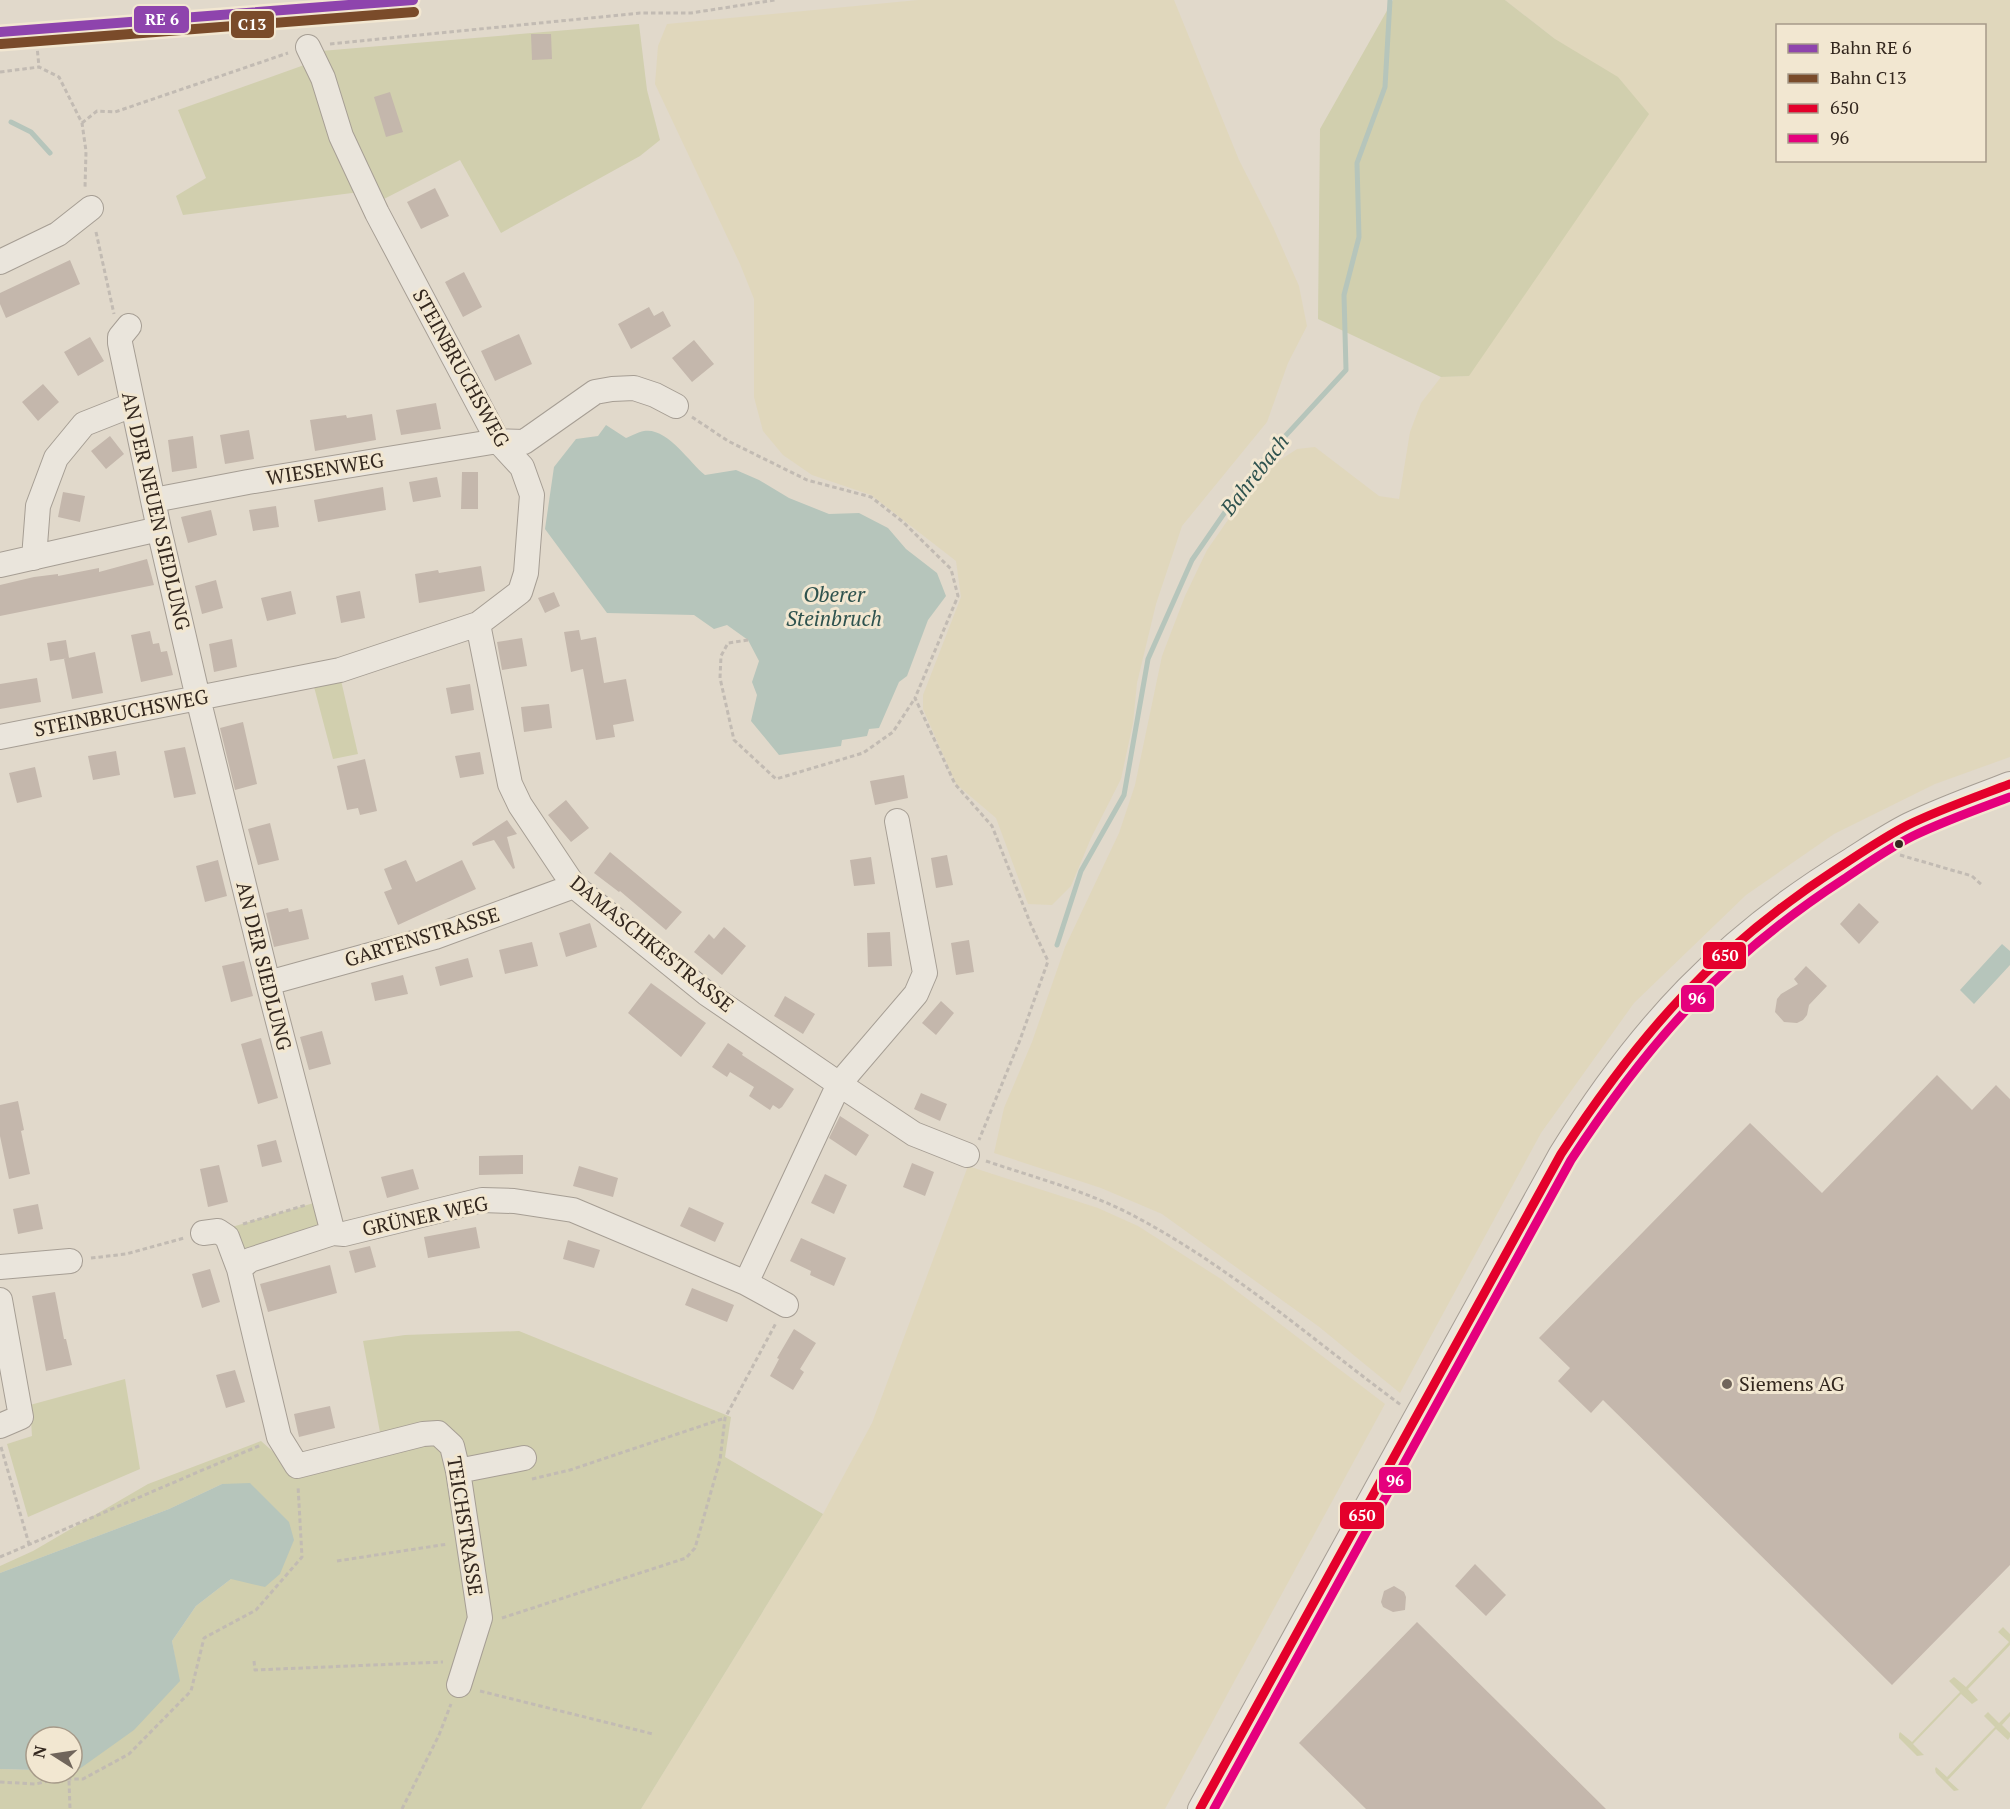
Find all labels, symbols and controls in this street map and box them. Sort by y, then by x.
line badge: RE 6 [133,5,190,34]
text: RE 6 [145,8,179,30]
line badge: C13 [230,10,275,39]
text: C13 [238,13,266,35]
legend [1776,24,1986,162]
text: Bahn RE 6 [1830,35,1912,59]
text: Bahn C13 [1830,65,1907,89]
text: 650 [1830,95,1859,119]
text: 96 [1830,125,1850,149]
street label: STEINBRUCHSWEG [407,284,516,452]
street label: AN DER NEUEN SIEDLUNG [116,389,197,633]
water label: Bahrebach [1213,428,1295,521]
street label: WIESENWEG [264,446,386,491]
water label: Oberer Steinbruch [786,580,882,632]
street label: STEINBRUCHSWEG [31,682,211,743]
unlabelled marker [1893,838,1905,850]
street label: DAMASCHKESTRASSE [565,869,740,1018]
street label: AN DER SIEDLUNG [230,879,299,1053]
street label: GARTENSTRASSE [341,900,503,973]
line badge: 650 [1702,941,1747,970]
text: 650 [1711,944,1739,966]
line badge: 96 [1680,984,1715,1013]
text: 96 [1688,987,1706,1009]
street label: GRÜNER WEG [360,1189,490,1242]
place label: Siemens AG [1739,1370,1845,1397]
marker: Siemens AG [1720,1377,1734,1391]
street label: TEICHSTRASSE [441,1454,490,1598]
line badge: 96 [1378,1466,1412,1494]
text: 96 [1386,1469,1404,1491]
line badge: 650 [1339,1501,1385,1530]
text: 650 [1348,1504,1376,1526]
north arrow [24,1725,84,1785]
text: N [27,1744,51,1760]

